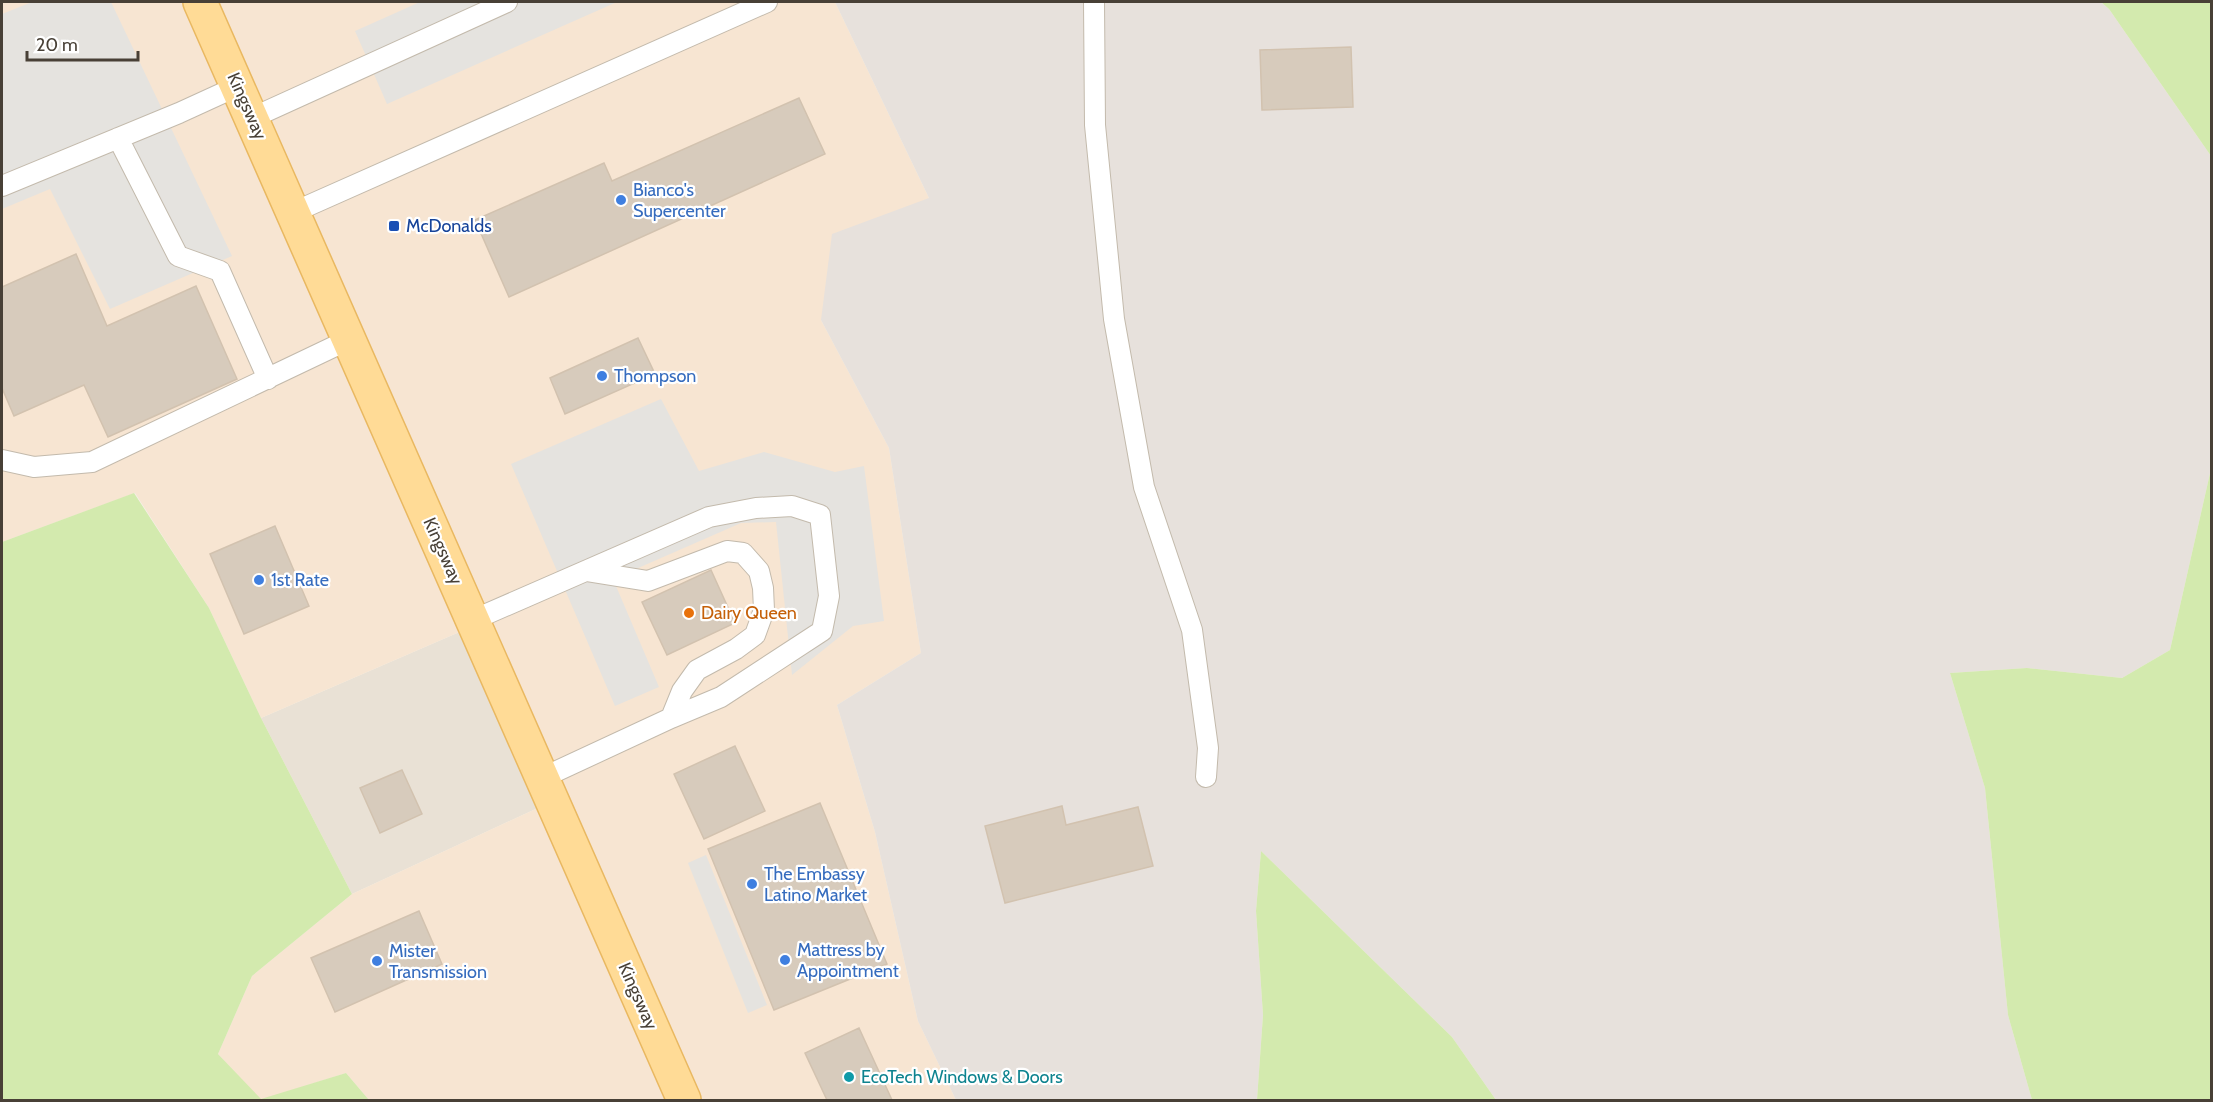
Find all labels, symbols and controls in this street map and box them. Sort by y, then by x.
scale bar [27,24,138,62]
text: 20 m [36,34,78,56]
street label: Kingsway [222,69,272,143]
place label: Bianco's Supercenter [633,179,726,222]
marker: Bianco's Supercenter [614,193,628,207]
place label: McDonalds [406,215,492,237]
marker: McDonalds [387,219,401,233]
place label: Thompson [614,365,696,387]
marker: Thompson [595,369,609,383]
street label: Kingsway [418,514,468,588]
place label: 1st Rate [271,569,329,591]
marker: 1st Rate [252,573,266,587]
place label: Dairy Queen [701,602,797,624]
marker: Dairy Queen [682,606,696,620]
place label: The Embassy Latino Market [764,863,867,906]
marker: The Embassy Latino Market [745,877,759,891]
place label: Mattress by Appointment [797,939,899,982]
place label: Mister Transmission [389,940,487,983]
marker: Mattress by Appointment [778,953,792,967]
marker: Mister Transmission [370,954,384,968]
street label: Kingsway [613,959,663,1033]
place label: EcoTech Windows & Doors [861,1066,1063,1088]
marker: EcoTech Windows & Doors [842,1070,856,1084]

